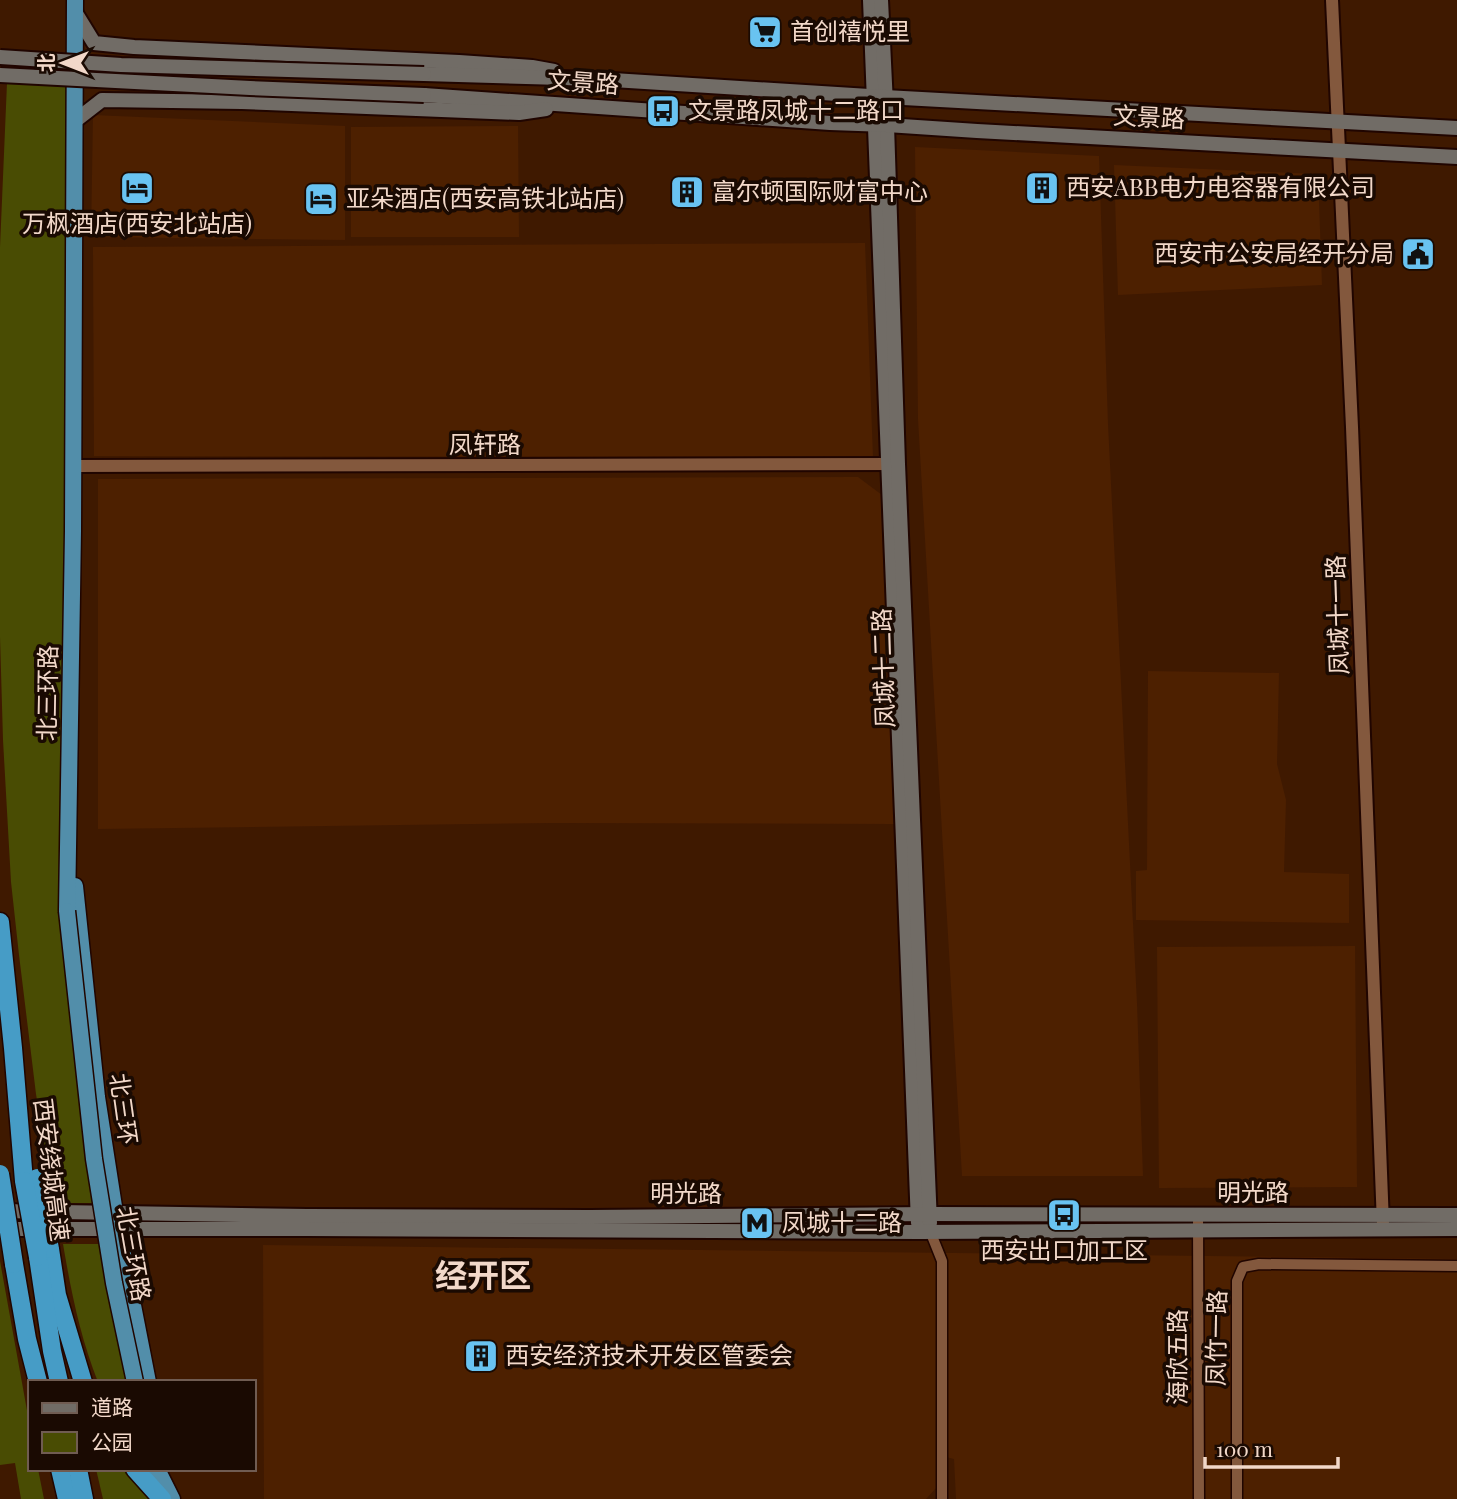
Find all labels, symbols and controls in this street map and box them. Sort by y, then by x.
supermarket icon: 首创禧悦里 [746,13,784,51]
place label: 首创禧悦里 [790,14,910,46]
north arrow [28,28,98,98]
text: 北 [32,53,58,73]
street label: 文景路 [546,63,620,99]
bus stop icon: 文景路凤城十二路口 [644,92,682,130]
place label: 文景路凤城十二路口 [688,93,904,125]
street label: 文景路 [1112,98,1186,134]
hotel icon: 万枫酒店(西安北站店) [118,169,156,207]
building icon: 西安ABB电力电容器有限公司 [1023,169,1061,207]
place label: 西安ABB电力电容器有限公司 [1066,170,1374,202]
building icon: 富尔顿国际财富中心 [668,173,706,211]
place label: 富尔顿国际财富中心 [712,174,928,206]
hotel icon: 亚朵酒店(西安高铁北站店) [302,180,340,218]
place label: 亚朵酒店(西安高铁北站店) [346,181,624,213]
place label: 万枫酒店(西安北站店) [22,206,252,238]
public building icon: 西安市公安局经开分局 [1399,235,1437,273]
place label: 西安市公安局经开分局 [1154,236,1394,268]
street label: 凤轩路 [449,427,521,459]
street label: 凤城十一路 [1318,555,1354,676]
street label: 凤城十二路 [864,608,900,729]
street label: 北三环路 [29,645,63,741]
street label: 北三环 [104,1071,146,1147]
street label: 西安绕城高速 [28,1096,78,1243]
street label: 明光路 [1217,1175,1289,1207]
street label: 明光路 [650,1176,722,1208]
bus stop icon: 西安出口加工区 [1045,1196,1083,1234]
street label: 北三环路 [111,1204,159,1304]
metro station icon: 凤城十二路 [738,1204,776,1242]
place label: 凤城十二路 [782,1205,902,1237]
place label: 西安出口加工区 [980,1233,1148,1265]
district label: 经开区 [435,1252,531,1295]
street label: 凤竹一路 [1198,1290,1232,1386]
street label: 海欣五路 [1160,1309,1192,1405]
building icon: 西安经济技术开发区管委会 [462,1337,500,1375]
place label: 西安经济技术开发区管委会 [505,1338,793,1370]
legend [28,1380,256,1471]
text: 道路 [91,1392,133,1420]
scale bar [1205,1426,1338,1470]
text: 公园 [91,1427,133,1455]
text: 100 m [1216,1434,1273,1462]

